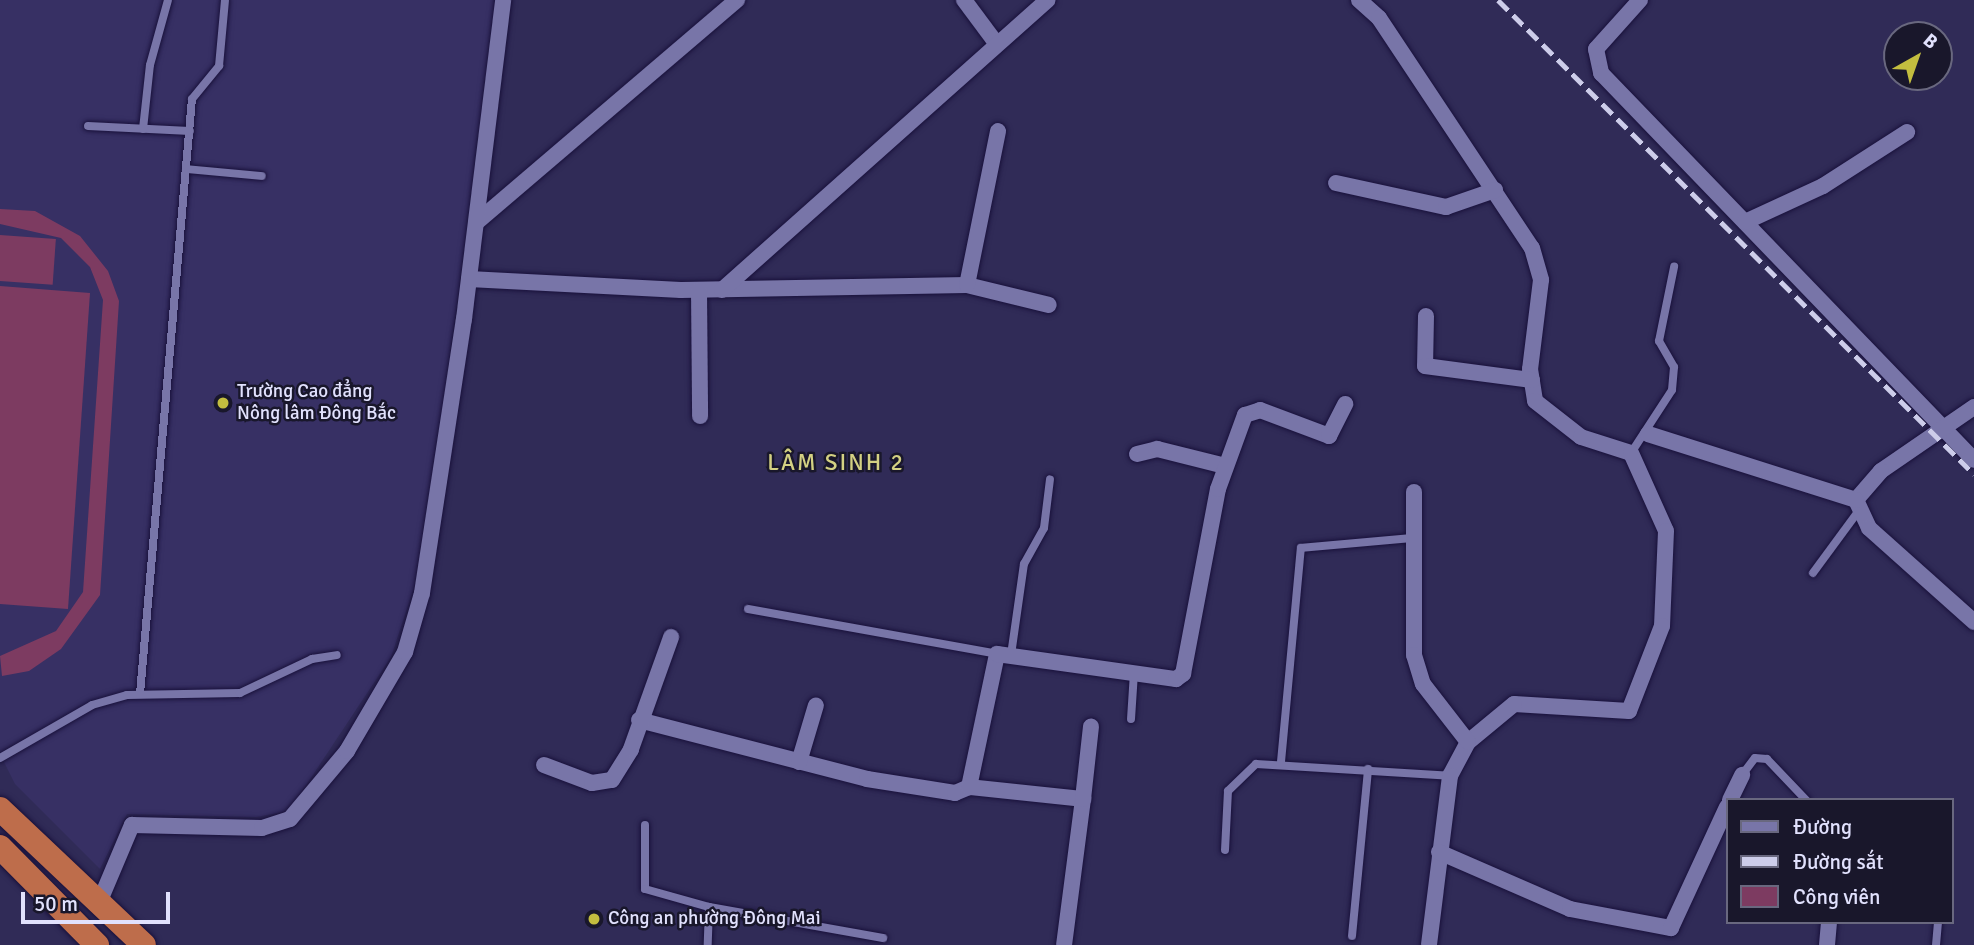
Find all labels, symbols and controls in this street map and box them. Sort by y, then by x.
north arrow [1883,21,1953,91]
text: B [1918,28,1942,54]
place label: Trường Cao đẳng Nông lâm Đông Bắc [237,381,396,425]
marker: Trường Cao đẳng Nông lâm Đông Bắc [215,395,231,411]
district label: LÂM SINH 2 [768,449,904,477]
legend [1726,798,1953,924]
text: Đường [1793,814,1852,840]
text: Đường sắt [1793,849,1884,875]
scale bar [24,878,173,922]
text: Công viên [1793,884,1881,910]
text: 50 m [34,891,78,917]
place label: Công an phường Đông Mai [608,908,821,930]
marker: Công an phường Đông Mai [586,911,602,927]

